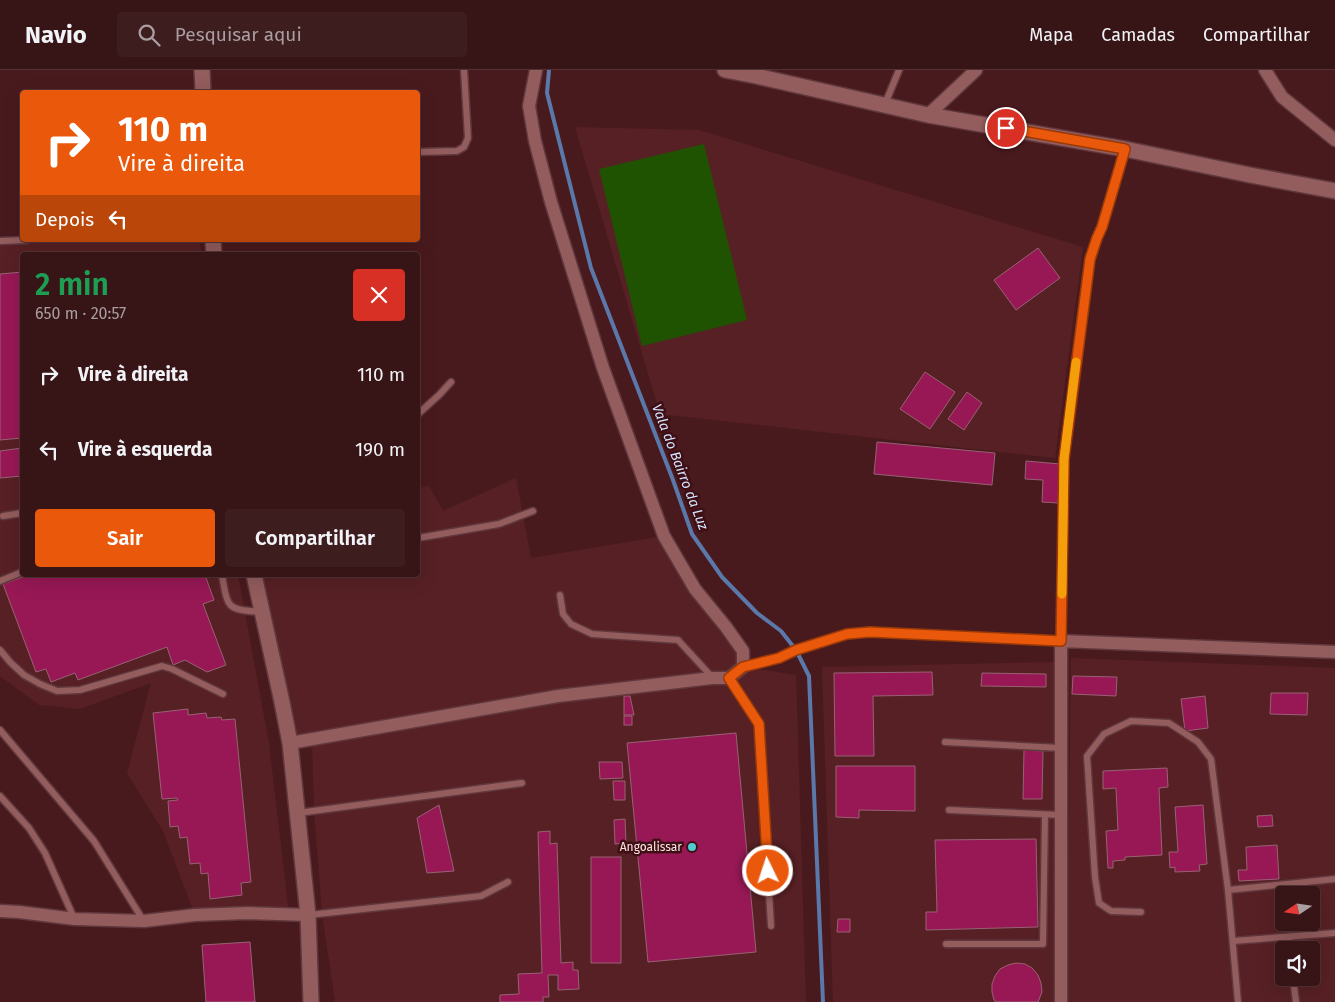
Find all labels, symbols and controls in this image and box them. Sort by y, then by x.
search box [117,12,467,57]
text: Navio [25,21,87,49]
icon: search [135,21,163,49]
text: Pesquisar aqui [175,23,302,46]
text: Mapa [1029,24,1073,46]
text: Camadas [1101,24,1175,46]
text: Compartilhar [1203,24,1310,46]
pin [985,107,1027,149]
text: 110 m [118,108,208,150]
icon: right [35,110,100,175]
icon: arrive [992,114,1020,142]
text: Vire à direita [118,150,245,177]
icon: left [104,205,132,233]
text: Depois [35,208,94,231]
text: 2 min [35,267,109,303]
button: close [353,269,405,321]
text: 650 m · 20:57 [35,304,126,323]
icon: right [35,361,63,389]
text: Vire à direita [78,363,188,386]
text: 110 m [357,363,405,386]
water label: Vala do Bairro da Luz [648,402,712,533]
icon: left [35,436,63,464]
text: Vire à esquerda [78,438,212,461]
text: 190 m [355,438,405,461]
button: Sair [35,509,215,567]
button: Compartilhar [225,509,405,567]
place label: Angoalissar [620,840,682,854]
marker: Angoalissar [686,841,698,853]
position arrow [741,844,793,896]
north arrow [1275,886,1320,931]
map controls [1275,886,1320,986]
button: sound [1275,941,1320,986]

